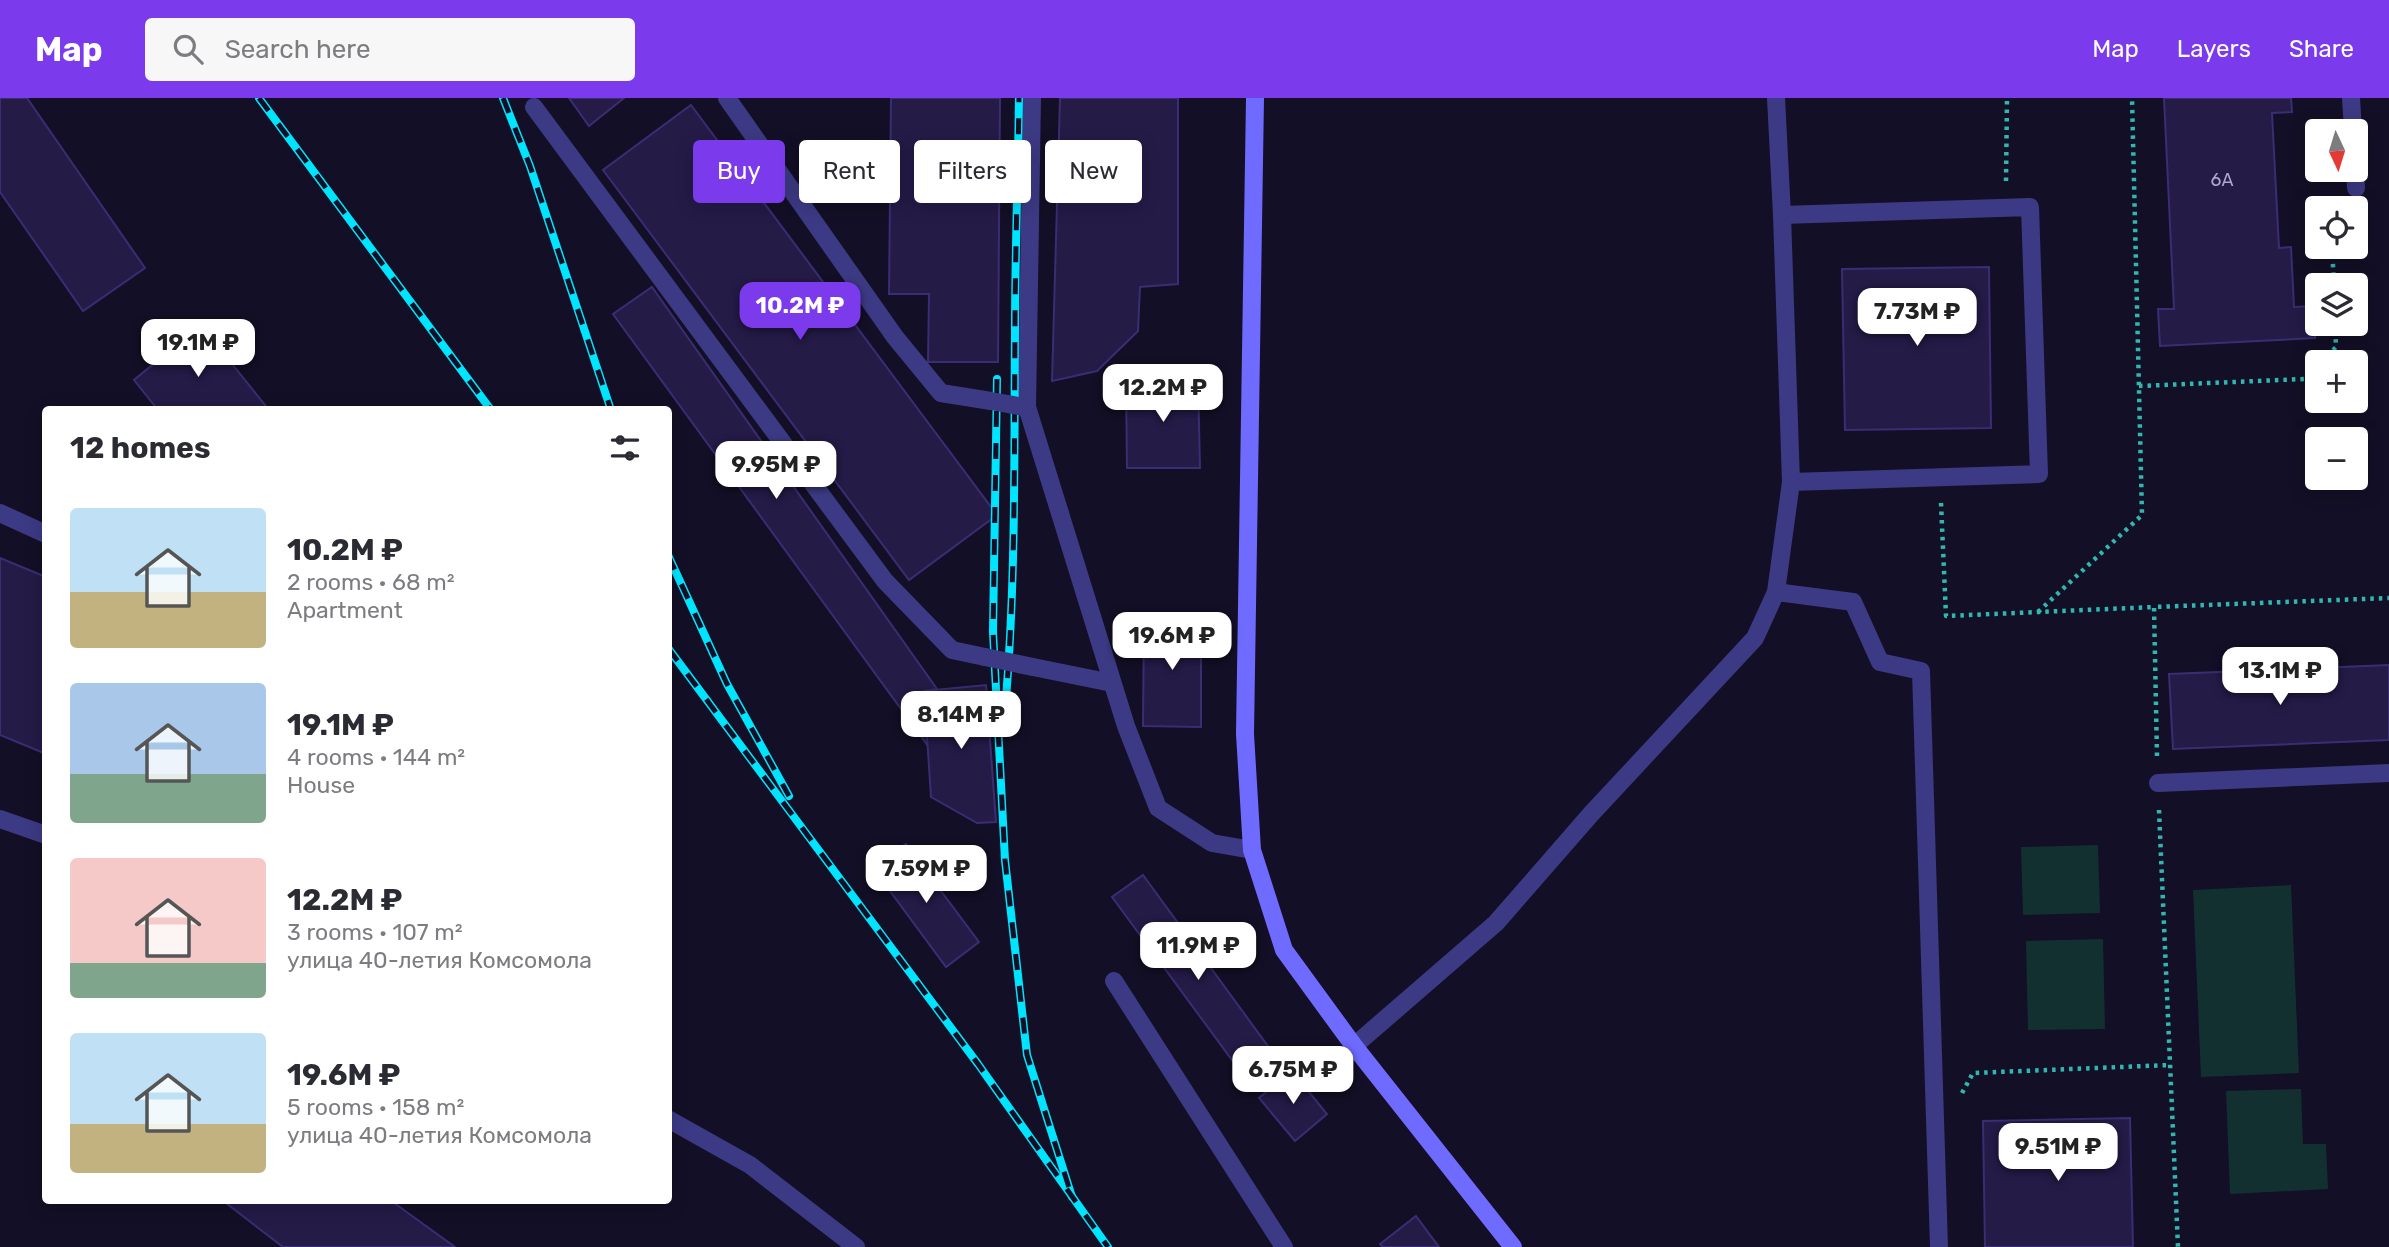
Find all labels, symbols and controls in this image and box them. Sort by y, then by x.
search box [145,18,635,81]
text: Map [35,30,103,69]
icon: search [169,30,207,68]
text: Search here [225,34,370,65]
text: Map [2092,35,2139,63]
text: Layers [2177,35,2251,63]
text: Share [2289,35,2354,63]
north arrow [2305,119,2368,182]
map controls [2305,119,2368,490]
chip: Buy [693,140,785,203]
chip: Rent [799,140,900,203]
chip: Filters [914,140,1031,203]
chip: New [1045,140,1142,203]
house number: 6А [2211,169,2233,191]
button: locate [2305,196,2368,259]
button: layers [2305,273,2368,336]
pin: 10.2M ₽ [735,282,865,342]
pin: 7.73M ₽ [1852,288,1982,348]
text: 10.2M ₽ [756,291,844,319]
text: 7.73M ₽ [1874,297,1960,325]
pin: 19.1M ₽ [133,320,263,379]
text: 19.1M ₽ [157,328,239,356]
button: + [2305,350,2368,413]
pin: 12.2M ₽ [1098,364,1228,424]
text: 12.2M ₽ [1119,373,1207,401]
button: − [2305,427,2368,490]
icon: filters [606,429,644,467]
text: 12 homes [70,430,211,466]
pin: 9.95M ₽ [711,442,841,501]
text: 9.95M ₽ [731,450,821,478]
text: 10.2M ₽ [287,532,403,568]
icon: home [126,536,210,620]
text: 2 rooms · 68 m² [287,568,455,596]
text: Apartment [287,596,403,624]
pin: 19.6M ₽ [1107,612,1237,672]
text: 19.6M ₽ [1129,621,1215,649]
pin: 13.1M ₽ [2215,648,2345,707]
text: 13.1M ₽ [2238,656,2322,684]
pin: 8.14M ₽ [896,692,1026,751]
text: 8.14M ₽ [917,700,1005,728]
text: 19.1M ₽ [287,707,394,743]
icon: home [126,711,210,795]
text: 4 rooms · 144 m² [287,743,465,771]
text: House [287,771,355,799]
pin: 7.59M ₽ [861,846,991,905]
text: 7.59M ₽ [882,854,970,882]
text: 12.2M ₽ [287,882,402,918]
icon: home [126,886,210,970]
text: 3 rooms · 107 m² [287,918,463,946]
pin: 11.9M ₽ [1133,922,1263,982]
text: 11.9M ₽ [1156,931,1240,959]
text: улица 40-летия Комсомола [287,946,592,974]
pin: 6.75M ₽ [1228,1046,1358,1106]
text: 6.75M ₽ [1248,1055,1338,1083]
text: 19.6M ₽ [287,1057,400,1093]
icon: home [126,1061,210,1145]
text: 5 rooms · 158 m² [287,1093,464,1121]
text: улица 40-летия Комсомола [287,1121,592,1149]
pin: 9.51M ₽ [1993,1124,2123,1183]
text: 9.51M ₽ [2015,1132,2101,1160]

